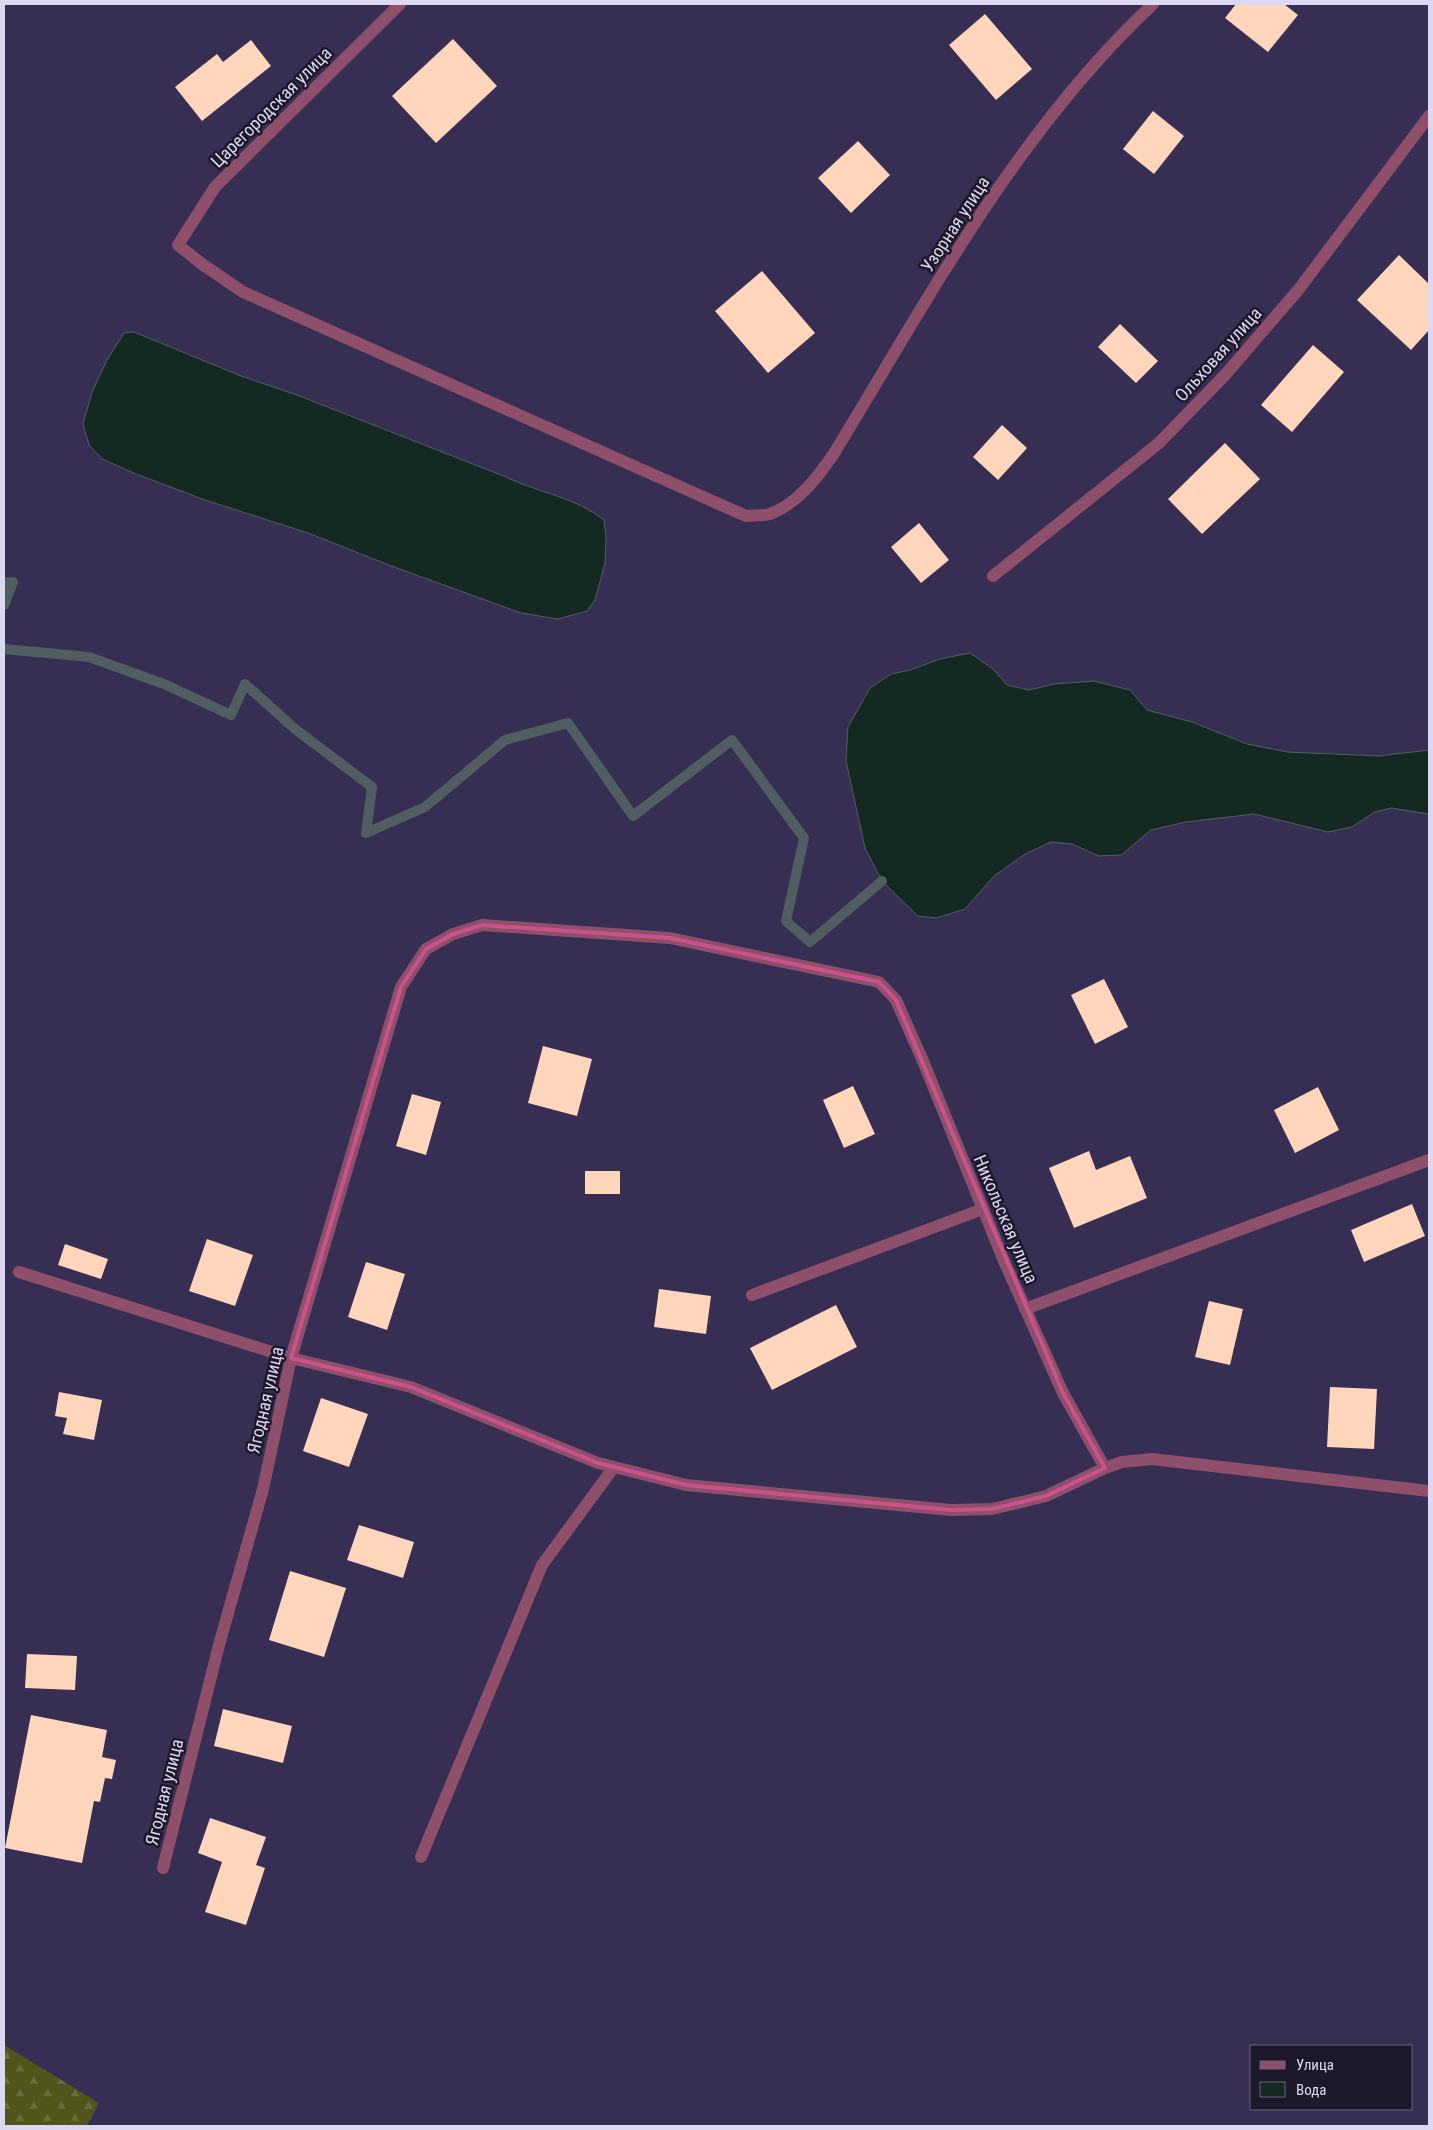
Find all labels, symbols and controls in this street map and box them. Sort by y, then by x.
street label: Царегородская улица [206,42,336,172]
street label: Узорная улица [916,172,994,276]
street label: Ольховая улица [1170,303,1266,405]
street label: Никольская улица [969,1152,1043,1286]
street label: Ягодная улица [243,1345,287,1455]
street label: Ягодная улица [141,1737,187,1847]
legend [1250,2045,1413,2110]
text: Улица [1296,2056,1334,2074]
text: Вода [1296,2081,1326,2099]

